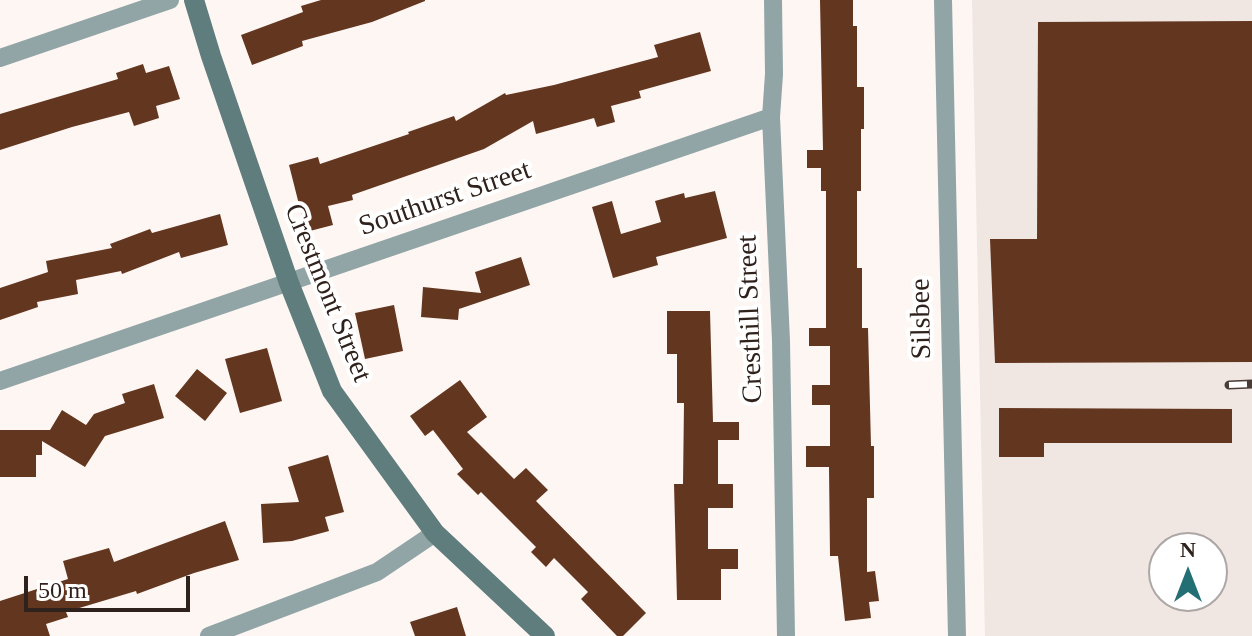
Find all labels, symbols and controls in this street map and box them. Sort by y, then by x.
street label: Southurst Street [355,154,535,244]
street label: Crestmont Street [276,199,378,387]
street label: Cresthill Street [731,234,771,404]
street label: Silsbee [904,278,940,360]
north arrow [1148,532,1228,612]
text: N [1180,537,1196,562]
scale bar [28,560,194,610]
text: 50 m [38,577,87,603]

